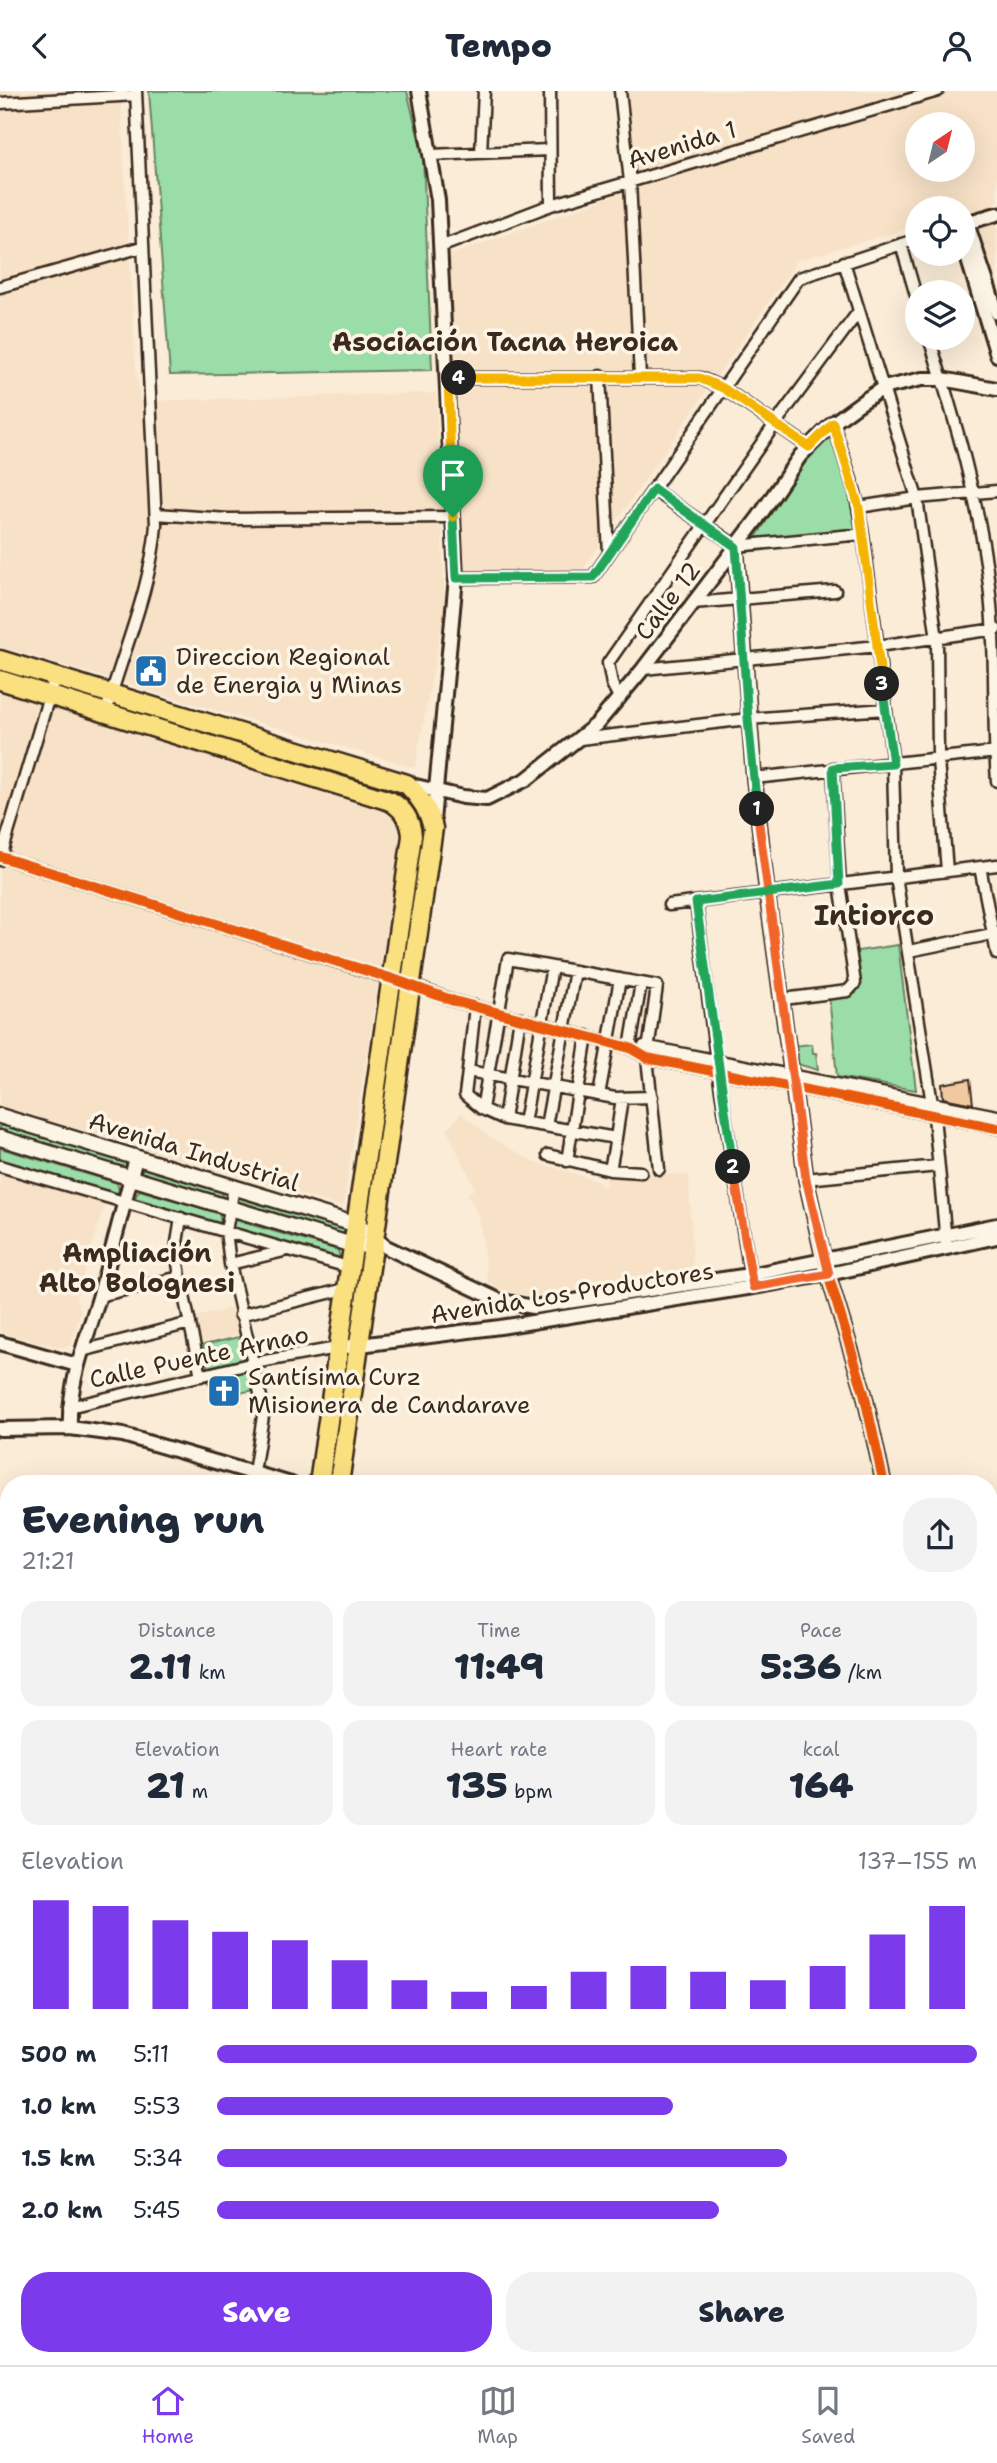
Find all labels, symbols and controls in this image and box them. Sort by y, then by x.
text: Tempo [445,24,552,67]
icon: back [21,27,59,65]
icon: person [938,27,976,65]
north arrow [905,112,975,182]
map controls [905,112,975,350]
street label: Avenida 1 [624,113,740,177]
button: locate [905,196,975,266]
button: layers [905,280,975,350]
district label: Asociación Tacna Heroica [332,324,678,359]
pin: 4 [442,361,476,395]
text: 4 [452,365,465,390]
pin [423,445,483,517]
icon: arrive [434,456,472,494]
street label: Calle 12 [628,555,708,647]
place label: Direccion Regional de Energia y Minas [176,641,402,701]
public building icon: Direccion Regional de Energia y Minas [132,652,170,690]
pin: 3 [864,667,900,701]
text: 3 [875,671,888,696]
pin: 1 [740,791,774,827]
text: 1 [752,796,761,821]
district label: Intiorco [814,896,934,934]
street label: Avenida Industrial [85,1105,304,1199]
pin: 2 [716,1149,750,1185]
text: 2 [726,1154,739,1179]
district label: Ampliación Alto Bolognesi [39,1235,235,1300]
street label: Avenida Los Productores [428,1255,716,1331]
street label: Calle Puente Arnao [86,1318,312,1396]
place label: Santísima Curz Misionera de Candarave [248,1361,531,1421]
church icon: Santísima Curz Misionera de Candarave [205,1372,243,1410]
text: Evening run [21,1494,264,1545]
button: share [903,1498,977,1572]
text: 21:21 [21,1546,75,1576]
text: Distance [138,1618,216,1643]
text: Time [477,1618,521,1643]
text: Pace [800,1618,842,1643]
text: 2.11 [128,1643,192,1690]
text: 11:49 [454,1643,544,1690]
text: 5:36 [760,1643,842,1690]
text: km [192,1660,226,1685]
text: /km [842,1660,882,1685]
text: Elevation [134,1737,220,1762]
text: Heart rate [451,1737,547,1762]
text: kcal [803,1737,839,1762]
text: 21 [146,1762,185,1809]
text: 135 [445,1762,508,1809]
text: 164 [789,1762,853,1809]
text: m [185,1779,208,1804]
text: bpm [508,1779,553,1804]
text: Elevation [21,1846,124,1876]
text: 137–155 m [858,1846,977,1876]
text: 500 m [21,2039,96,2069]
text: 5:11 [133,2039,169,2069]
text: 1.0 km [21,2091,96,2121]
text: 5:53 [133,2091,181,2121]
text: 1.5 km [21,2143,95,2173]
text: 5:34 [133,2143,183,2173]
text: 2.0 km [21,2195,103,2225]
text: 5:45 [133,2195,181,2225]
button: Save [21,2272,492,2352]
button: Share [506,2272,977,2352]
tab: Home [142,2382,194,2449]
tab: Map [477,2382,518,2449]
tab: Saved [801,2382,855,2449]

